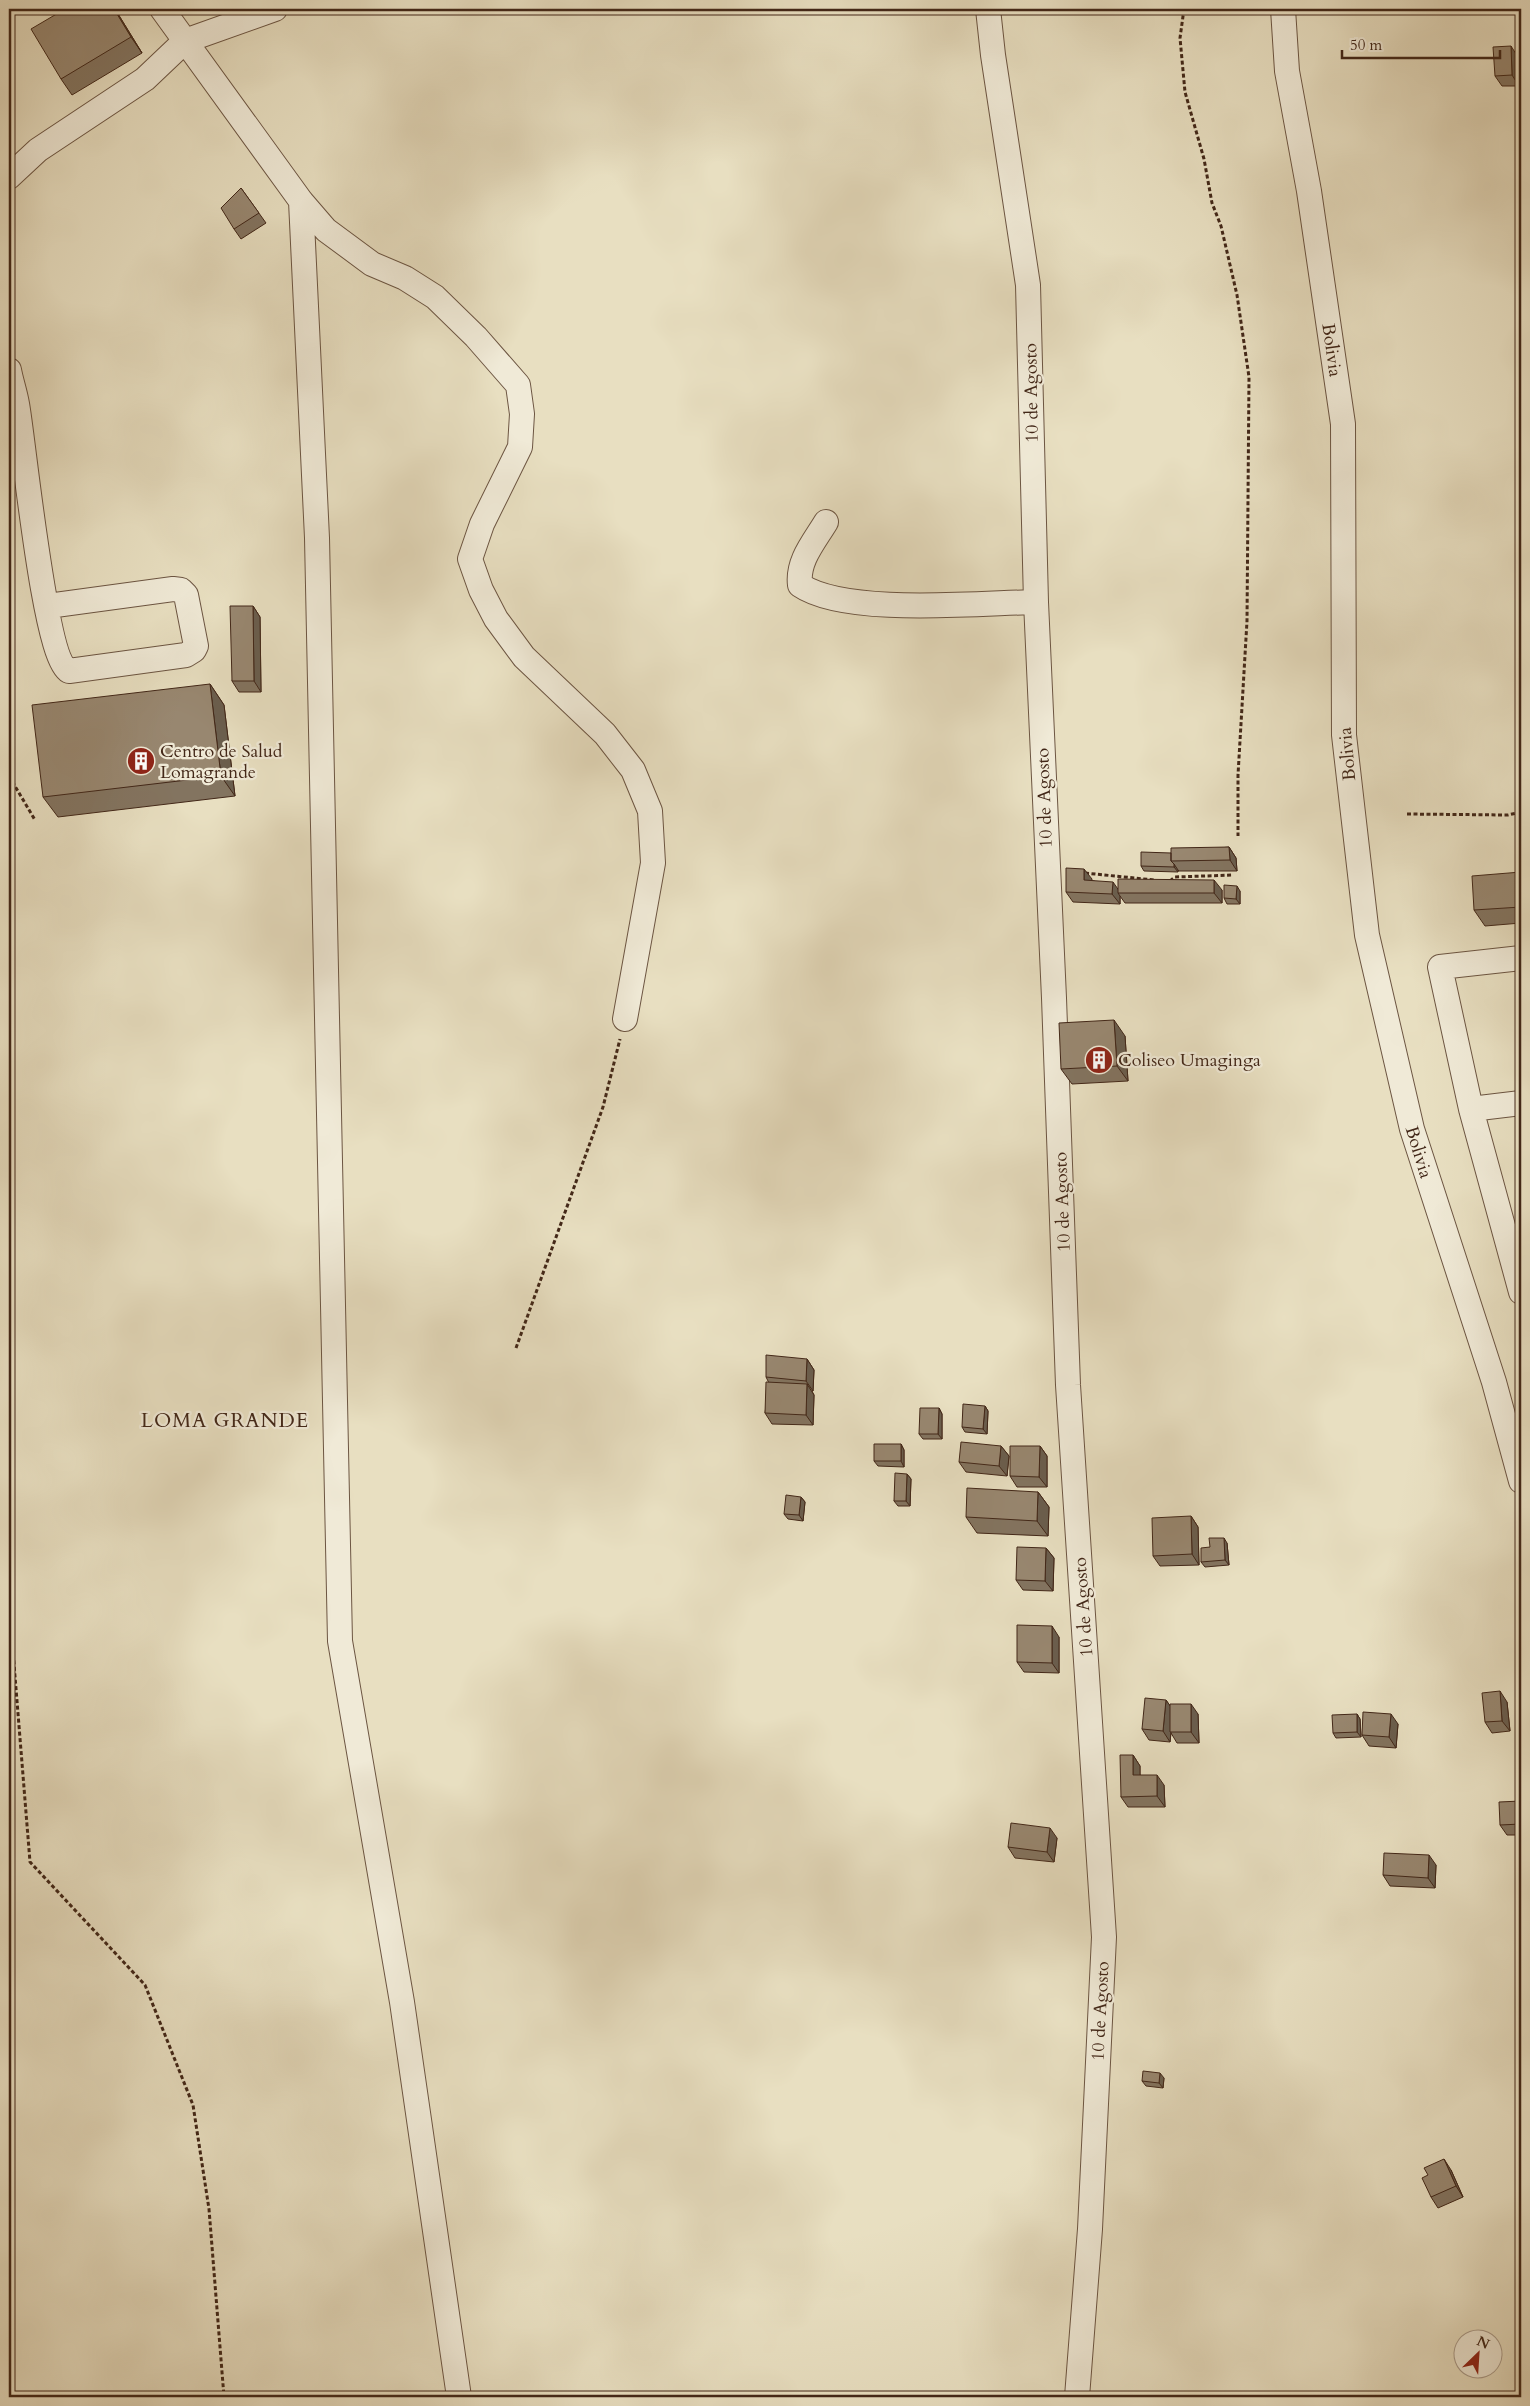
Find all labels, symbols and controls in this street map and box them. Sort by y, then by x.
scale bar [1342,28,1500,60]
text: 50 m [1350,35,1382,55]
street label: Bolivia [1315,322,1348,379]
street label: 10 de Agosto [1018,343,1045,443]
street label: Bolivia [1333,726,1362,782]
place label: Centro de Salud Lomagrande [160,739,283,785]
building icon: Centro de Salud Lomagrande [126,746,156,776]
street label: 10 de Agosto [1030,747,1059,848]
building icon: Coliseo Umaginga [1084,1045,1114,1075]
place label: Coliseo Umaginga [1118,1048,1261,1073]
street label: Bolivia [1399,1123,1438,1182]
street label: 10 de Agosto [1048,1151,1077,1252]
district label: LOMA GRANDE [141,1407,309,1434]
street label: 10 de Agosto [1068,1556,1099,1658]
street label: 10 de Agosto [1085,1960,1116,2062]
north arrow [1452,2328,1502,2378]
text: N [1474,2331,1493,2354]

